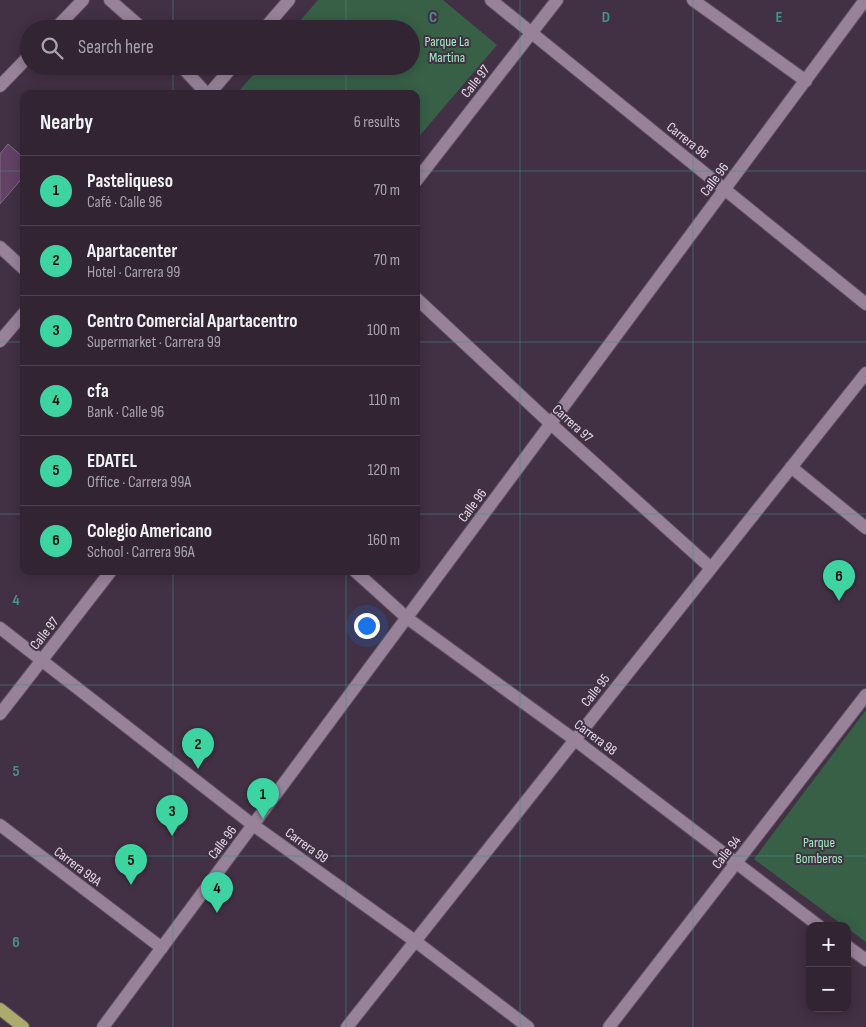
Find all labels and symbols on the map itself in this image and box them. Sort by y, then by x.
text: C [429,8,437,27]
text: D [602,8,610,27]
text: E [776,8,783,27]
park label: Parque La Martina [424,33,470,66]
street label: Calle 97 [457,61,494,101]
street label: Carrera 96 [663,118,712,162]
street label: Calle 96 [696,159,732,199]
street label: Carrera 97 [549,401,597,446]
street label: Calle 96 [454,485,490,525]
pin: 6 [823,560,855,601]
text: 4 [12,591,20,610]
street label: Calle 97 [26,613,63,653]
your location [354,613,380,639]
street label: Calle 95 [577,670,614,710]
street label: Carrera 98 [571,716,620,759]
pin: 2 [182,728,214,769]
text: 5 [12,762,20,781]
pin: 1 [247,778,279,819]
pin: 3 [156,795,188,836]
street label: Calle 96 [204,822,240,862]
street label: Carrera 99 [282,824,332,867]
street label: Calle 94 [708,832,745,872]
park label: Parque Bomberos [795,834,843,867]
street label: Carrera 99A [51,843,106,890]
pin: 5 [115,844,147,885]
pin: 4 [201,872,233,913]
text: 6 [12,933,20,952]

